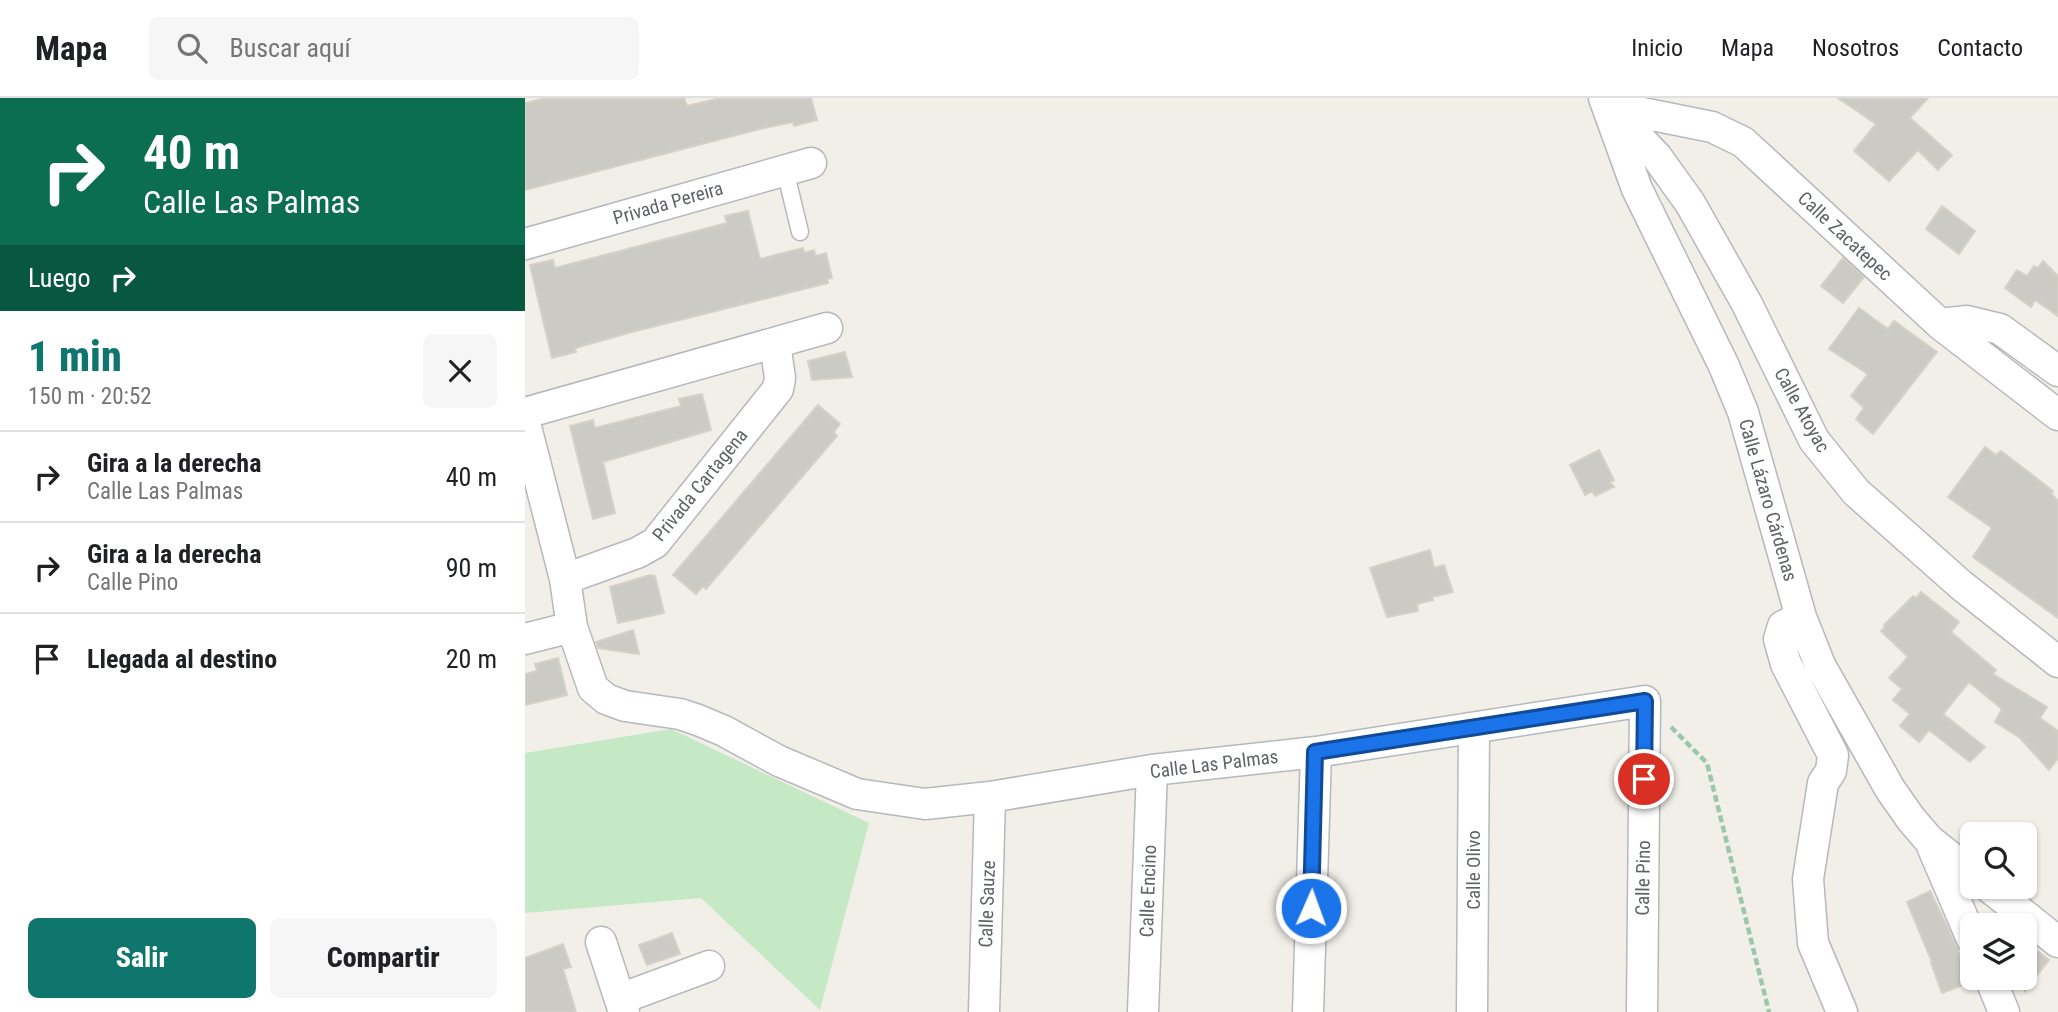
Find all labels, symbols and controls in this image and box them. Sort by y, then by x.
search box [149,17,639,80]
text: Mapa [35,29,107,68]
icon: search [173,29,211,67]
text: Buscar aquí [229,33,351,63]
text: Inicio [1631,34,1683,62]
text: Mapa [1721,34,1774,62]
text: Nosotros [1812,34,1899,62]
text: Contacto [1937,34,2023,62]
text: 40 m [143,124,240,181]
icon: right [28,126,119,217]
street label: Privada Pereira [610,176,726,230]
text: Calle Las Palmas [143,183,360,221]
street label: Calle Zacatepec [1793,187,1897,286]
icon: right [104,259,142,297]
text: Luego [28,263,90,293]
text: 1 min [28,332,122,381]
button: close [423,334,497,408]
street label: Calle Atoyac [1769,364,1835,456]
text: 150 m · 20:52 [28,383,152,410]
street label: Calle Lázaro Cárdenas [1734,416,1802,584]
street label: Privada Cartagena [648,424,752,546]
text: Gira a la derecha [87,448,261,478]
icon: right [28,458,66,496]
text: 40 m [446,462,497,492]
text: Calle Las Palmas [87,478,243,505]
text: Gira a la derecha [87,539,261,569]
icon: right [28,549,66,587]
text: 90 m [446,553,497,583]
text: Calle Pino [87,569,178,596]
icon: arrive [28,640,66,678]
text: Llegada al destino [87,644,277,674]
text: 20 m [446,644,497,674]
street label: Calle Las Palmas [1149,745,1279,783]
pin [1614,749,1674,809]
icon: arrive [1625,760,1663,798]
map controls [1960,822,2037,990]
button: search [1960,822,2037,899]
street label: Calle Olivo [1462,830,1485,910]
street label: Calle Pino [1631,840,1655,916]
street label: Calle Encino [1135,844,1161,938]
street label: Calle Sauze [974,860,1000,948]
position arrow [1274,871,1348,945]
button: layers [1960,913,2037,990]
button: Salir [28,918,256,998]
button: Compartir [270,918,497,998]

